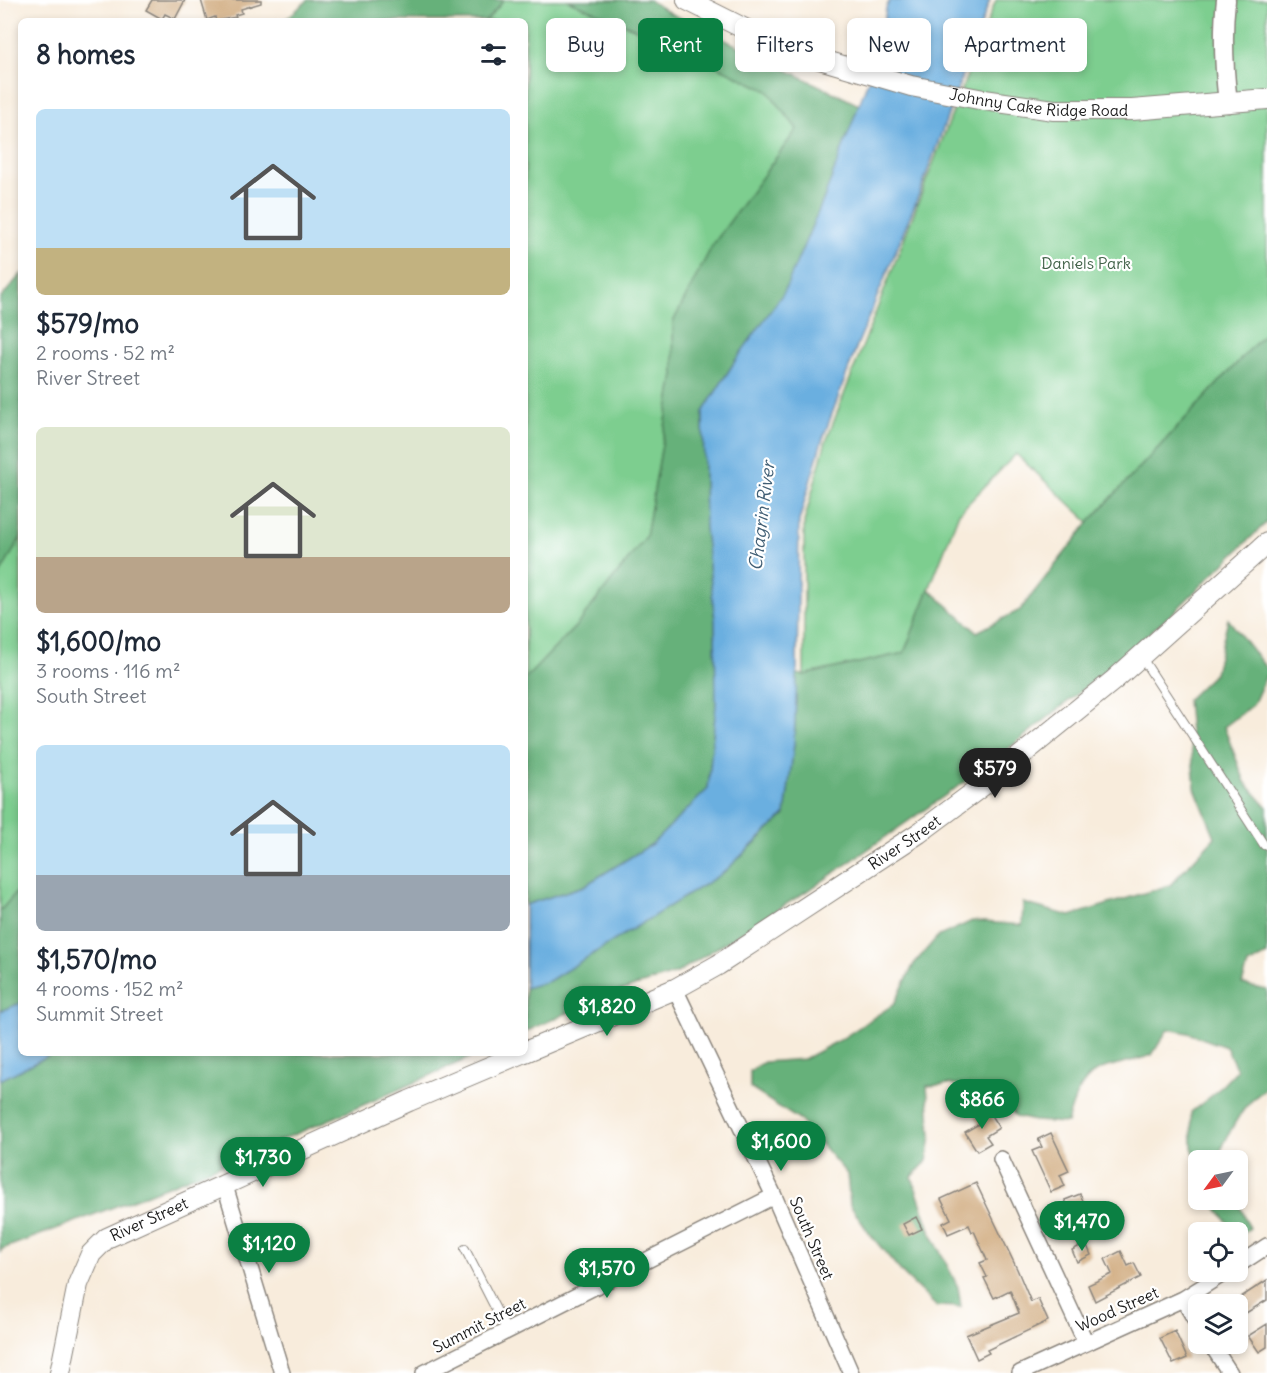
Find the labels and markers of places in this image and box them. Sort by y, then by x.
pin: $579 [959,748,1031,799]
pin: $1,820 [558,986,656,1037]
pin: $866 [946,1079,1018,1130]
pin: $1,600 [732,1121,830,1172]
pin: $1,730 [214,1137,312,1188]
pin: $1,470 [1033,1201,1131,1252]
pin: $1,120 [220,1223,318,1274]
pin: $1,570 [558,1248,656,1299]

